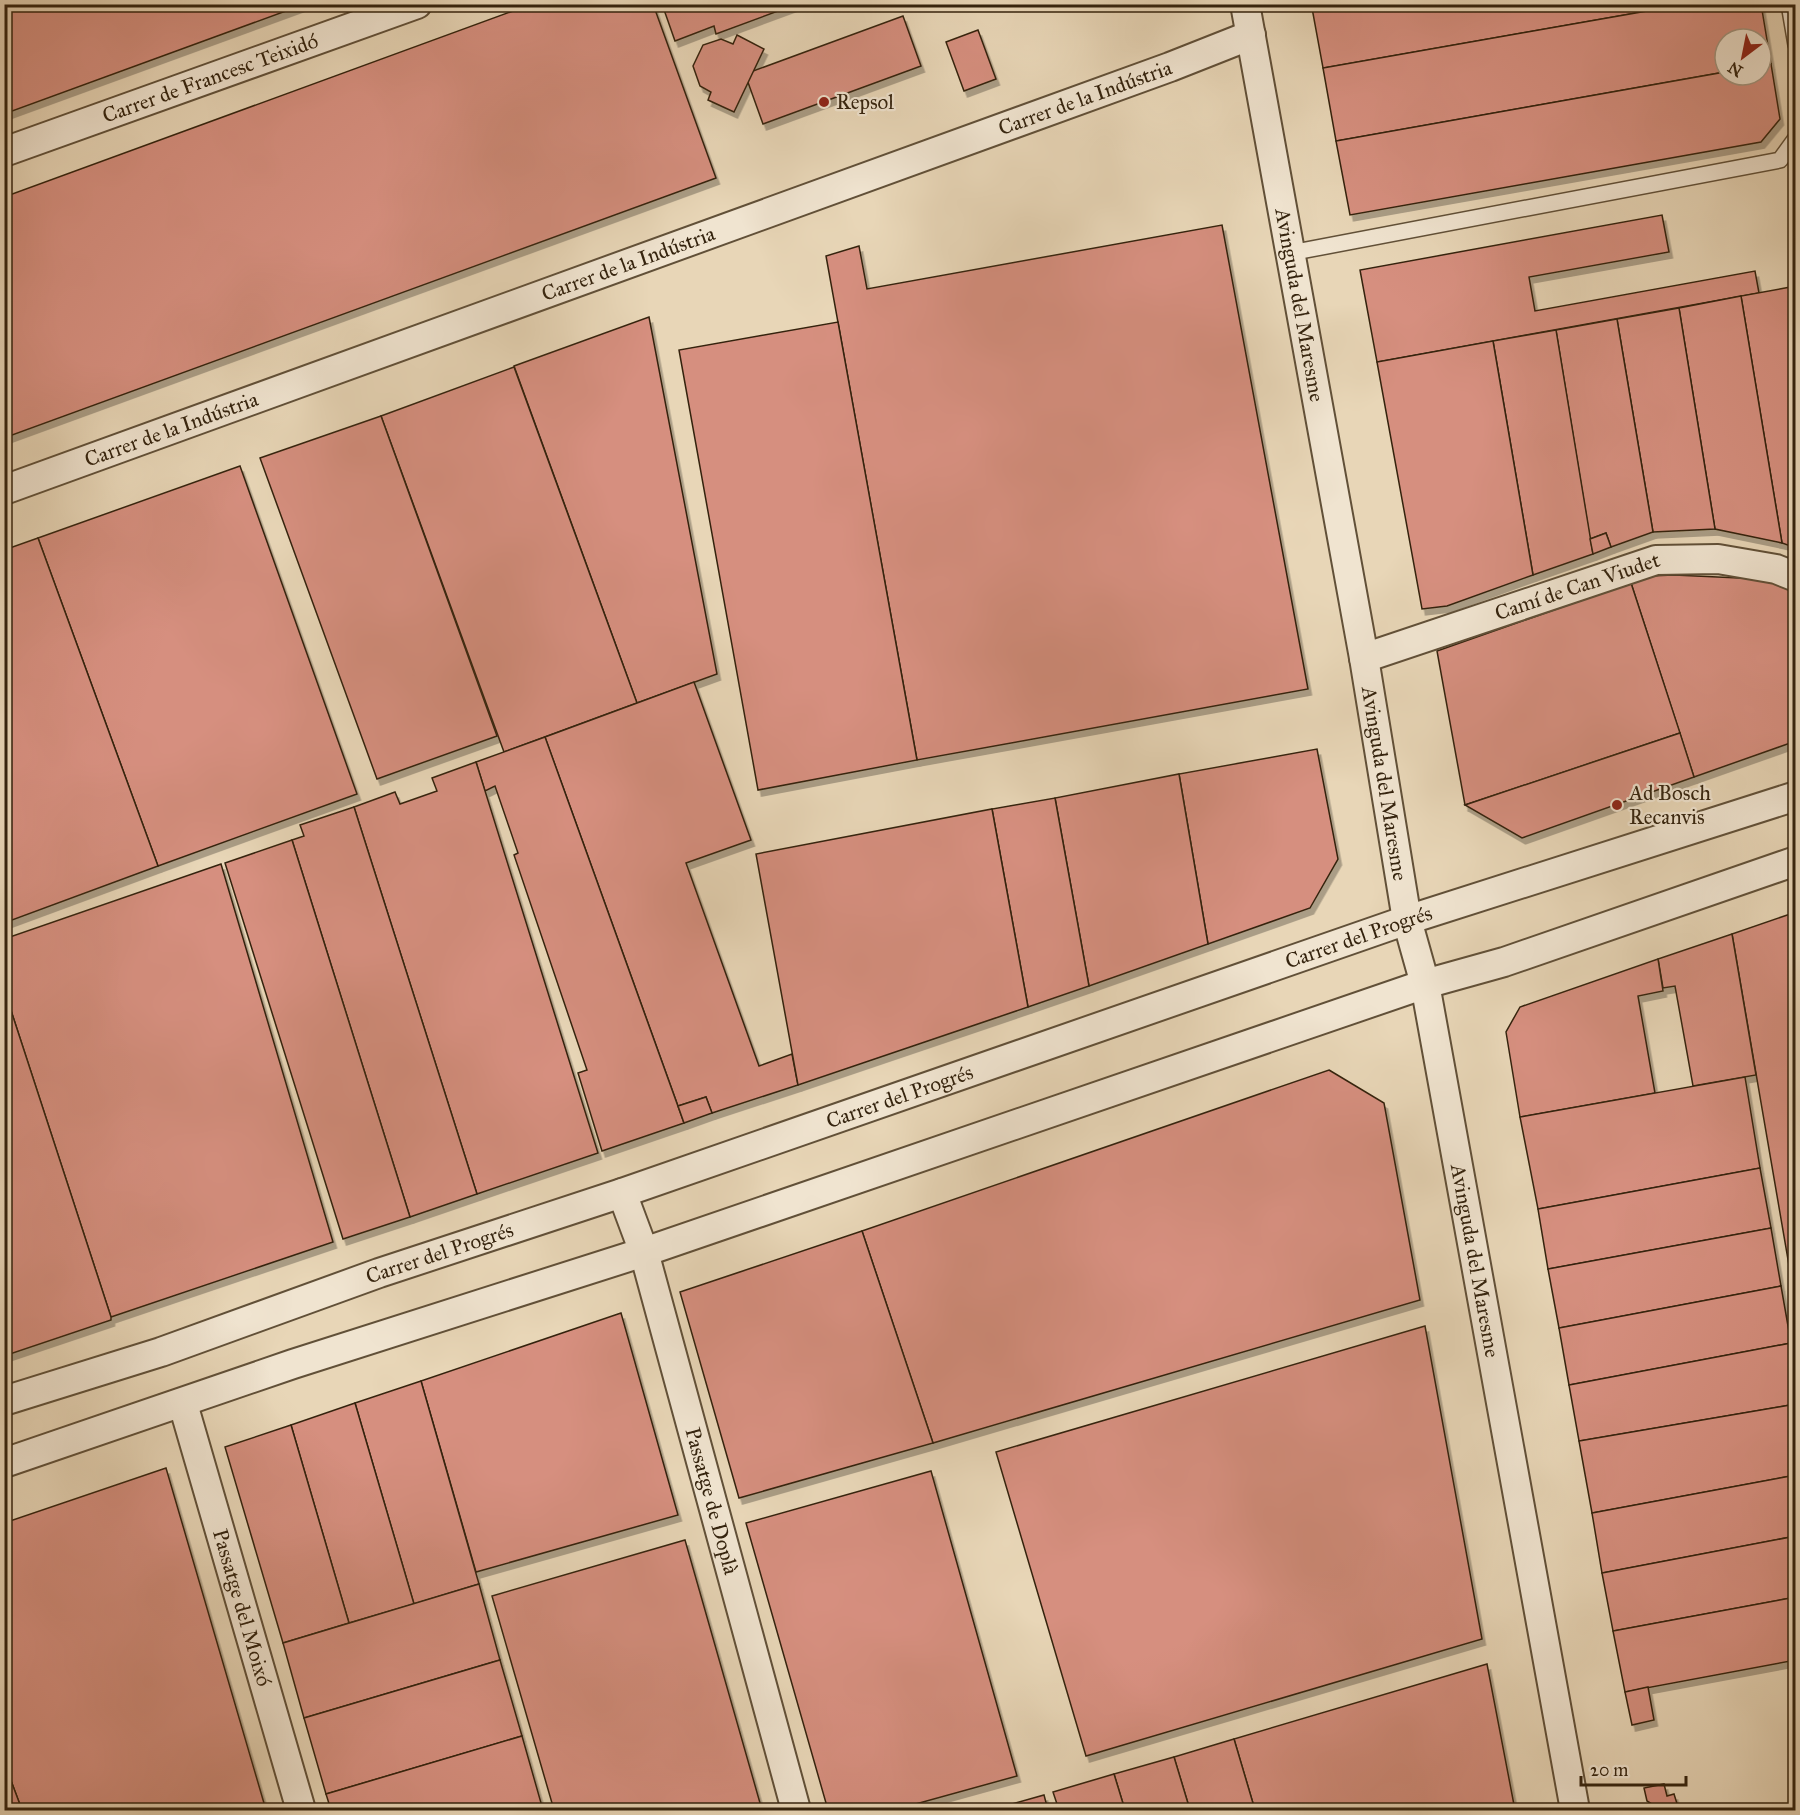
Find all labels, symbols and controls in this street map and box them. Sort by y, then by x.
street label: Carrer de Francesc Teixidó [99,27,322,129]
north arrow [1713,27,1773,87]
street label: Carrer de la Indústria [995,54,1175,141]
text: N [1724,57,1746,81]
place label: Repsol [836,89,894,115]
marker: Repsol [817,95,831,109]
street label: Avinguda del Maresme [1269,205,1330,404]
street label: Carrer de la Indústria [538,220,719,307]
street label: Carrer de la Indústria [81,386,262,473]
street label: Camí de Can Viudet [1492,546,1664,626]
street label: Avinguda del Maresme [1356,684,1413,883]
place label: Ad Bosch Recanvis [1628,780,1711,830]
marker: Ad Bosch Recanvis [1610,798,1624,812]
street label: Carrer del Progrés [1282,900,1435,974]
street label: Carrer del Progrés [823,1059,976,1134]
street label: Avinguda del Maresme [1445,1161,1506,1360]
street label: Carrer del Progrés [362,1217,517,1290]
street label: Passatge de Doplà [679,1425,744,1578]
street label: Passatge del Moixó [207,1526,277,1690]
scale bar [1581,1749,1686,1787]
text: 20 m [1590,1759,1628,1781]

